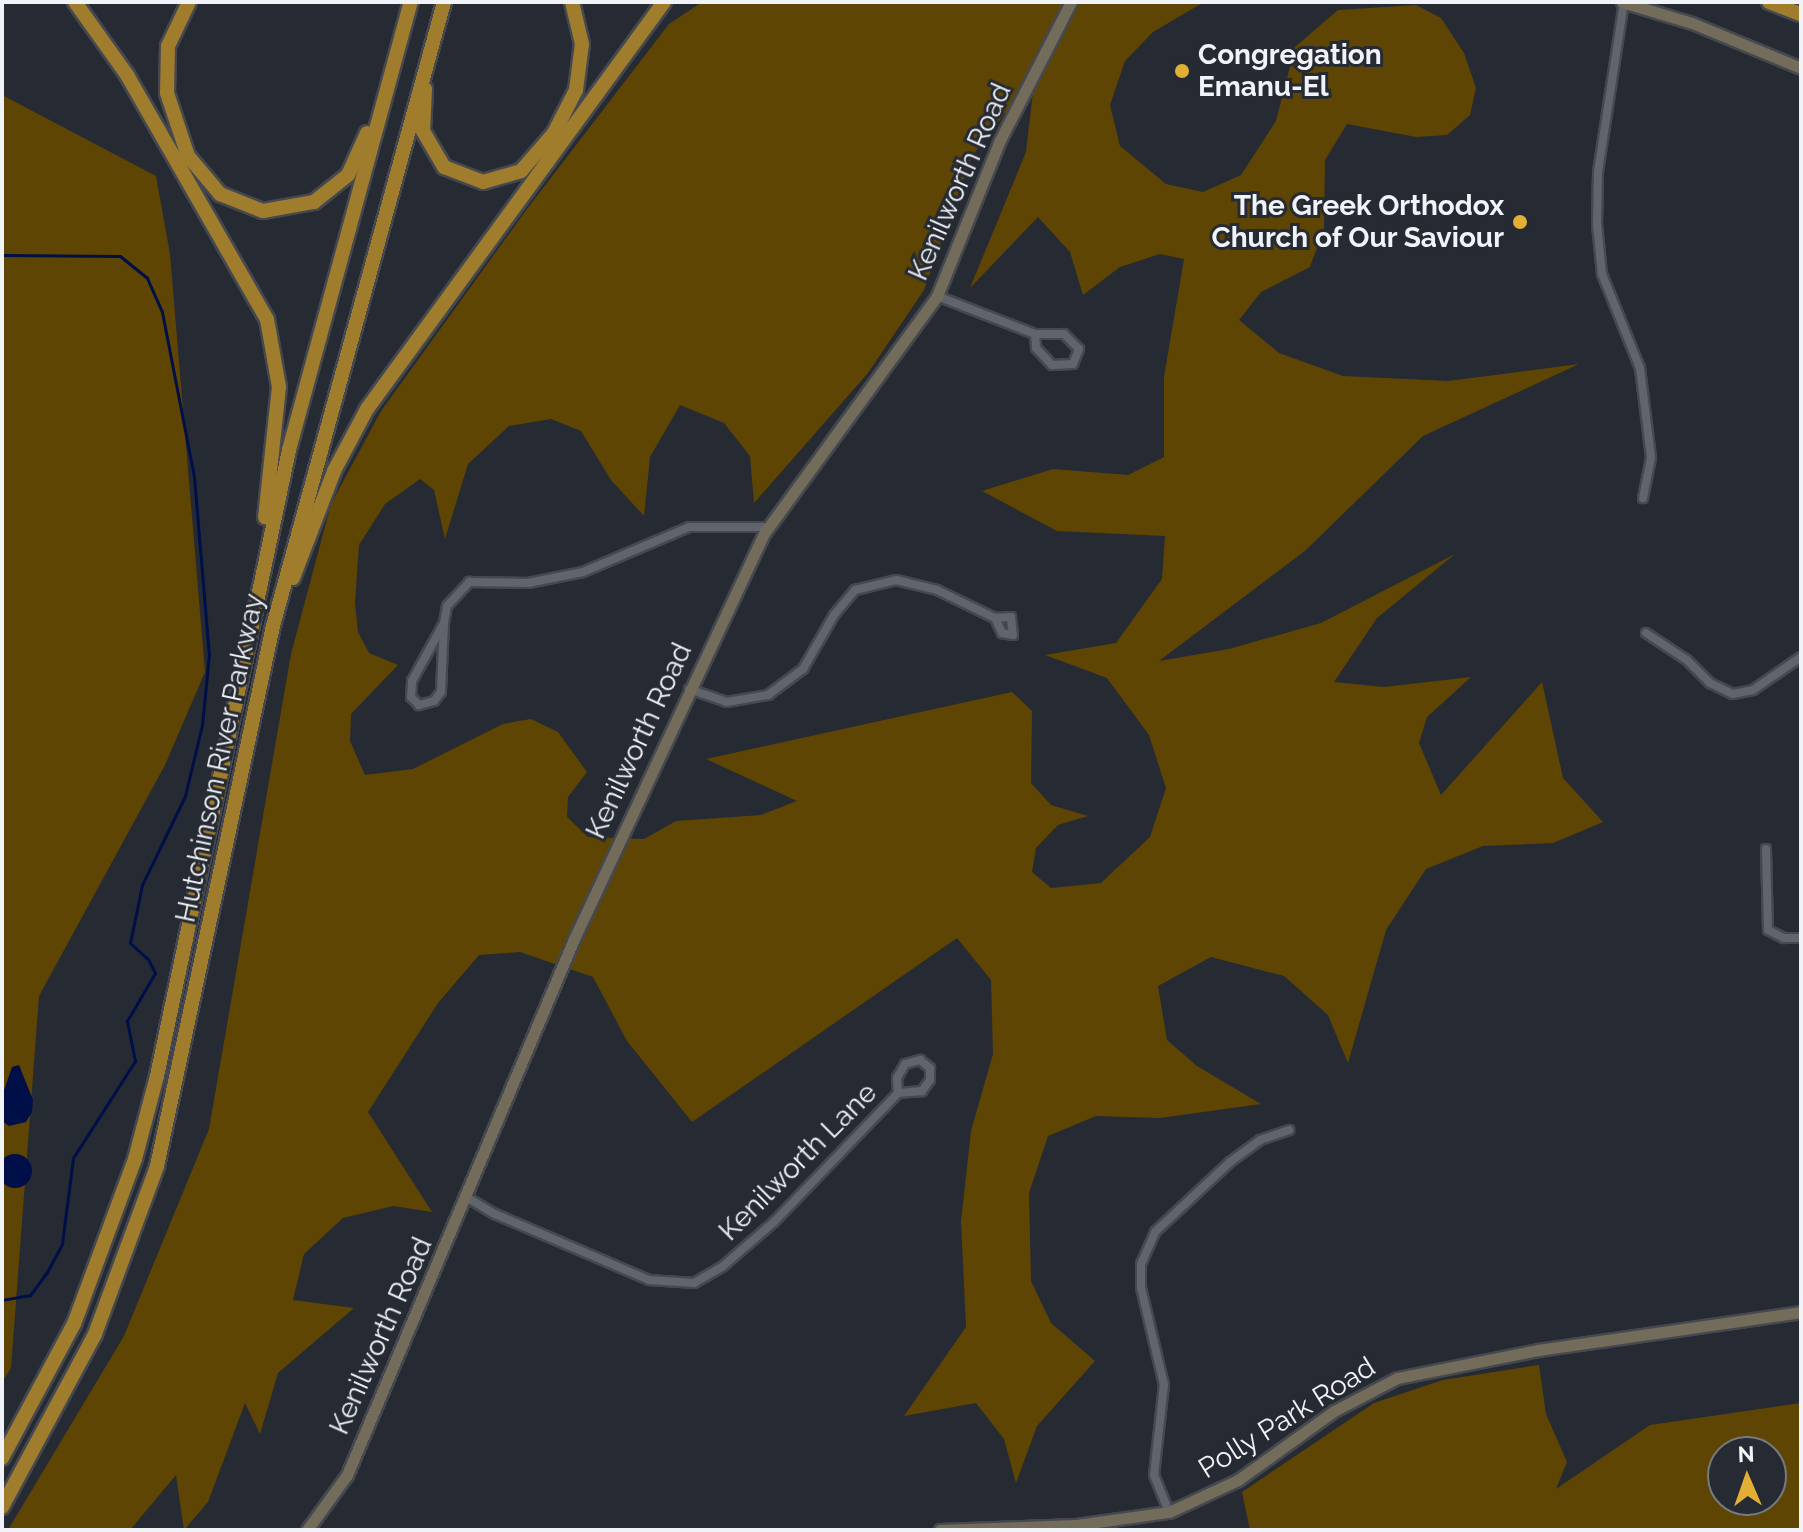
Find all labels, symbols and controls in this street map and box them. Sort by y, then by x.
place label: Congregation Emanu-El [1198,38,1382,104]
marker: Congregation Emanu-El [1173,62,1191,80]
street label: Kenilworth Road [902,78,1018,286]
place label: The Greek Orthodox Church of Our Saviour [1210,189,1504,255]
marker: The Greek Orthodox Church of Our Saviour [1511,213,1529,231]
street label: Hutchinson River Parkway [169,590,271,926]
street label: Kenilworth Road [579,638,699,844]
street label: Kenilworth Lane [712,1076,884,1248]
street label: Kenilworth Road [323,1232,439,1440]
street label: Polly Park Road [1192,1350,1382,1486]
north arrow [1707,1436,1787,1516]
text: N [1737,1441,1755,1467]

